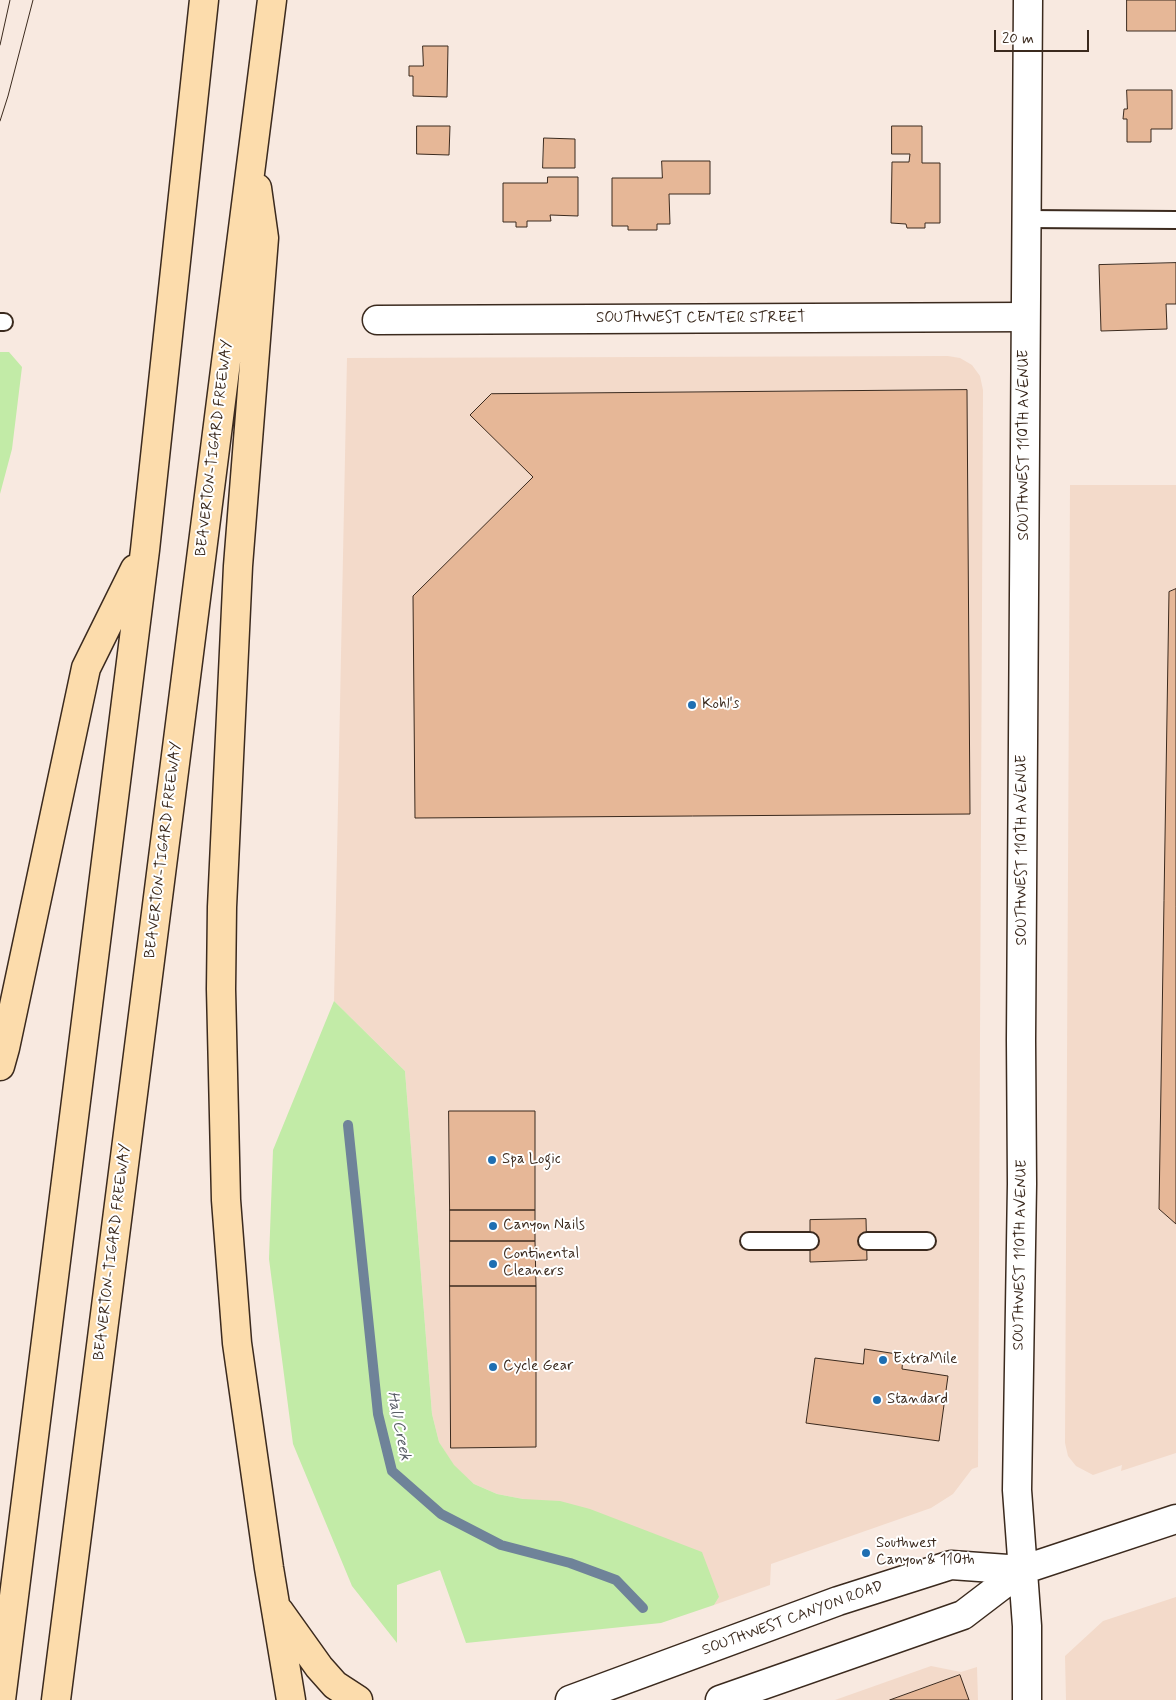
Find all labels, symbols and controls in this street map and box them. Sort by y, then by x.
scale bar [996,20,1091,52]
text: 20 m [1002,29,1034,49]
street label: SOUTHWEST CENTER STREET [596,310,806,328]
street label: BEAVERTON-TIGARD FREEWAY [193,339,237,557]
street label: SOUTHWEST 110TH AVENUE [1016,349,1034,541]
place label: Kohl's [702,696,739,714]
marker: Kohl's [686,699,698,711]
street label: BEAVERTON-TIGARD FREEWAY [142,741,186,959]
street label: SOUTHWEST 110TH AVENUE [1014,754,1032,946]
street label: BEAVERTON-TIGARD FREEWAY [91,1143,135,1361]
place label: Spa Logic [502,1151,561,1169]
marker: Spa Logic [486,1154,498,1166]
street label: SOUTHWEST 110TH AVENUE [1010,1159,1032,1351]
place label: Canyon Nails [503,1217,585,1235]
marker: Canyon Nails [487,1220,499,1232]
place label: Continental Cleaners [503,1246,579,1281]
marker: Continental Cleaners [487,1258,499,1270]
place label: ExtraMile [893,1351,957,1369]
marker: ExtraMile [877,1354,889,1366]
place label: Cycle Gear [503,1358,573,1376]
marker: Cycle Gear [487,1361,499,1373]
water label: Hall Creek [382,1390,414,1462]
place label: Standard [887,1391,948,1409]
marker: Standard [871,1394,883,1406]
place label: Southwest Canyon & 110th [876,1535,975,1570]
marker: Southwest Canyon & 110th [860,1547,872,1559]
street label: SOUTHWEST CANYON ROAD [700,1578,886,1660]

